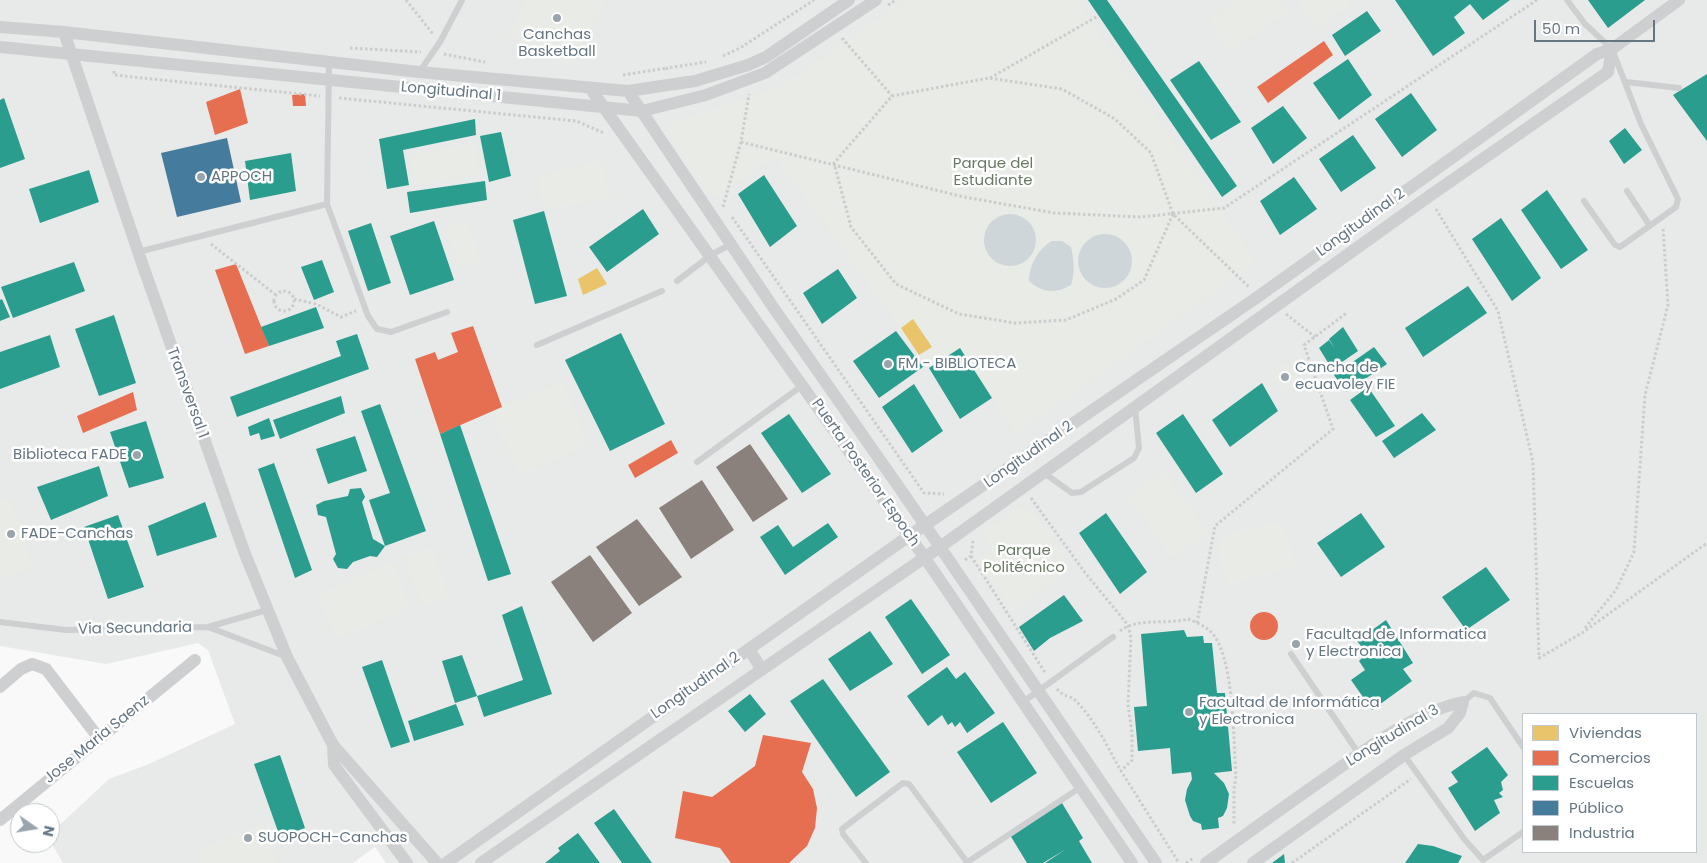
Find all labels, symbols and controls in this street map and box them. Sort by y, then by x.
scale bar [1537,10,1658,42]
marker: Canchas Basketball [551,12,563,24]
text: 50 m [1542,18,1580,39]
place label: Canchas Basketball [518,26,596,61]
street label: Longitudinal 1 [400,79,502,105]
park label: Parque del Estudiante [953,155,1033,190]
place label: APPOCH [211,168,272,186]
marker: APPOCH [195,171,207,183]
street label: Longitudinal 2 [1313,185,1409,261]
street label: Transversal 1 [162,345,212,441]
place label: FM - BIBLIOTECA [898,355,1016,373]
marker: FM - BIBLIOTECA [882,358,894,370]
place label: Cancha de ecuavoley FIE [1295,359,1396,394]
marker: Cancha de ecuavoley FIE [1279,371,1291,383]
street label: Puerta Posterior Espoch [807,396,923,550]
street label: Longitudinal 2 [981,418,1077,492]
place label: Biblioteca FADE [13,446,127,464]
marker: Biblioteca FADE [131,449,143,461]
place label: FADE-Canchas [21,525,133,543]
marker: FADE-Canchas [5,528,17,540]
park label: Parque Politécnico [983,542,1065,577]
street label: Via Secundaria [78,619,192,639]
place label: Facultad de Informatica y Electronica [1306,626,1487,661]
marker: Facultad de Informatica y Electronica [1290,638,1302,650]
street label: Longitudinal 2 [648,649,744,723]
street label: Jose Maria Saenz [41,692,153,788]
place label: Facultad de Informática y Electronica [1199,694,1380,729]
street label: Longitudinal 3 [1344,701,1442,771]
marker: Facultad de Informática y Electronica [1183,706,1195,718]
legend [1522,713,1697,853]
text: Viviendas [1569,722,1642,743]
text: Comercios [1569,747,1651,768]
text: Escuelas [1569,772,1634,793]
text: Público [1569,797,1624,818]
north arrow [10,803,60,853]
text: Industria [1569,822,1635,843]
text: N [38,824,60,839]
place label: SUOPOCH-Canchas [258,829,407,847]
marker: SUOPOCH-Canchas [242,832,254,844]

